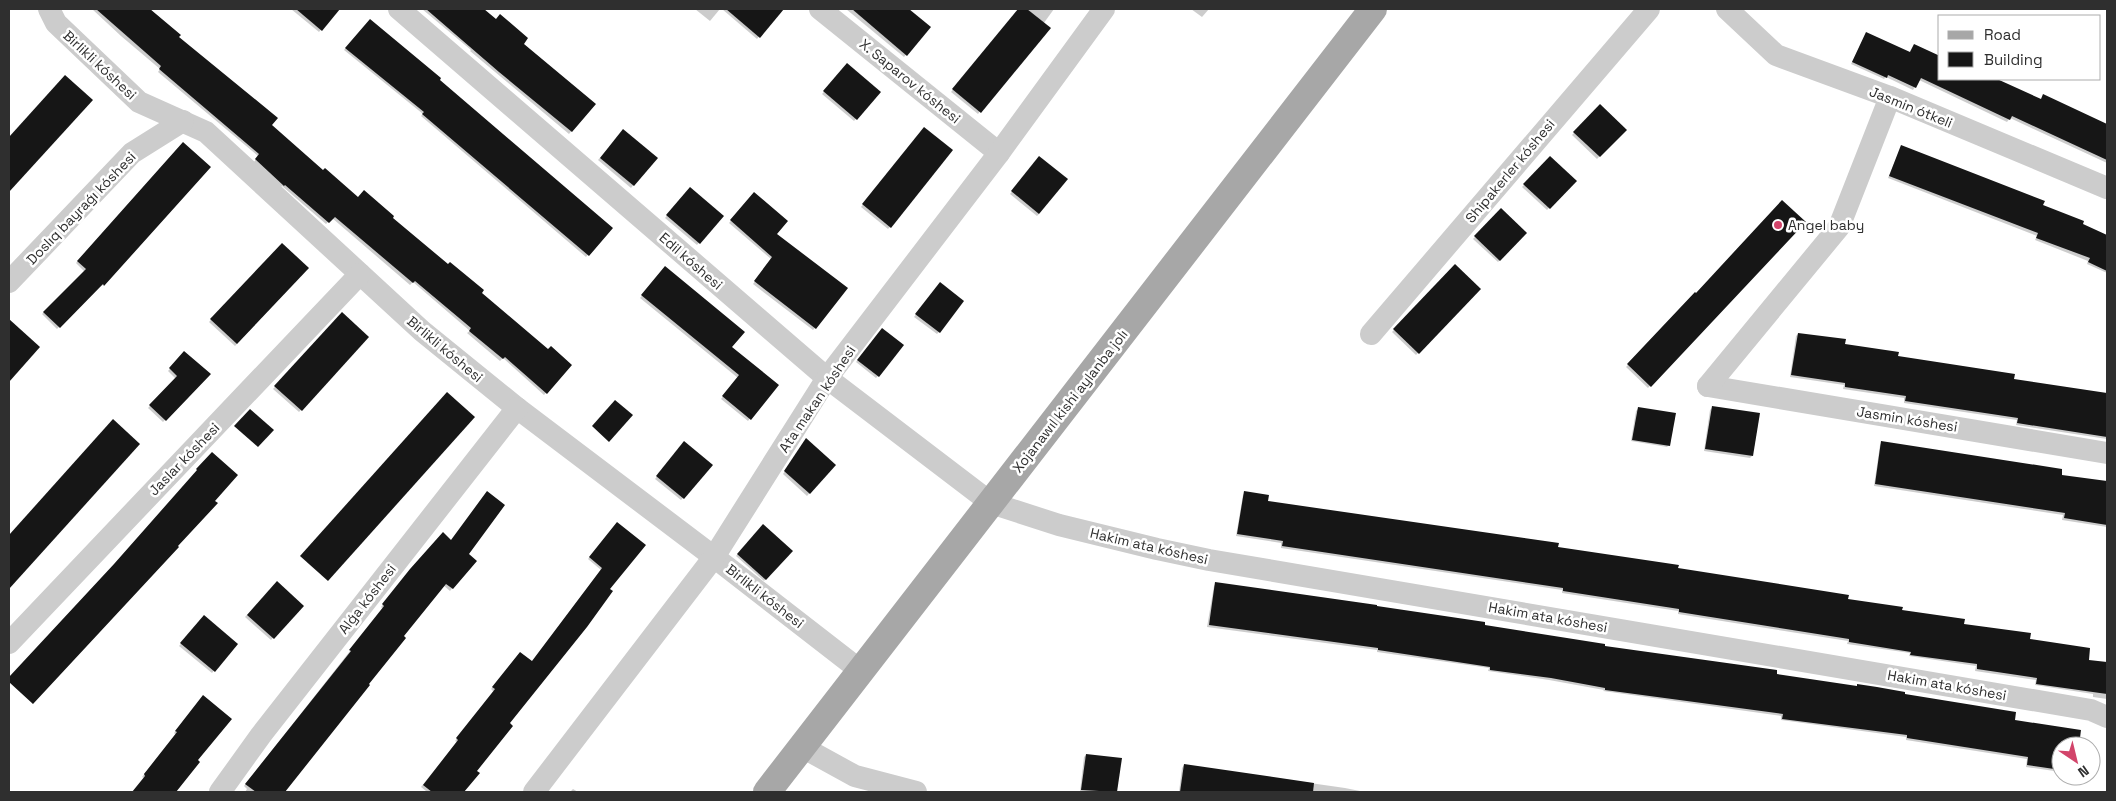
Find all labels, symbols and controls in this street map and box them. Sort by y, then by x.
legend [1938,15,2101,80]
text: Road [1984,25,2021,44]
street label: Birlikli kóshesi [60,26,140,104]
street label: X. Saparov kóshesi [856,35,964,127]
text: Building [1984,50,2043,69]
street label: Jasmin ótkeli [1867,82,1955,132]
street label: Shipakerler kóshesi [1461,115,1559,227]
street label: Doslıq bayraǵı kóshesi [22,148,140,268]
place label: Angel baby [1788,216,1864,234]
marker: Angel baby [1772,219,1784,231]
street label: Edil kóshesi [656,229,726,293]
street label: Birlikli kóshesi [403,312,487,386]
street label: Xojanawıl kishi aylanba jolı [1008,326,1132,476]
street label: Ata makan kóshesi [775,342,859,456]
street label: Jasmin kóshesi [1855,402,1959,436]
street label: Jaslar kóshesi [145,419,223,499]
street label: Hakim ata kóshesi [1088,524,1210,568]
street label: Alǵa kóshesi [334,560,400,638]
street label: Birlikli kóshesi [723,560,807,632]
street label: Hakim ata kóshesi [1487,598,1609,636]
street label: Hakim ata kóshesi [1886,666,2008,704]
north arrow [2051,736,2101,786]
text: N [2074,762,2092,782]

